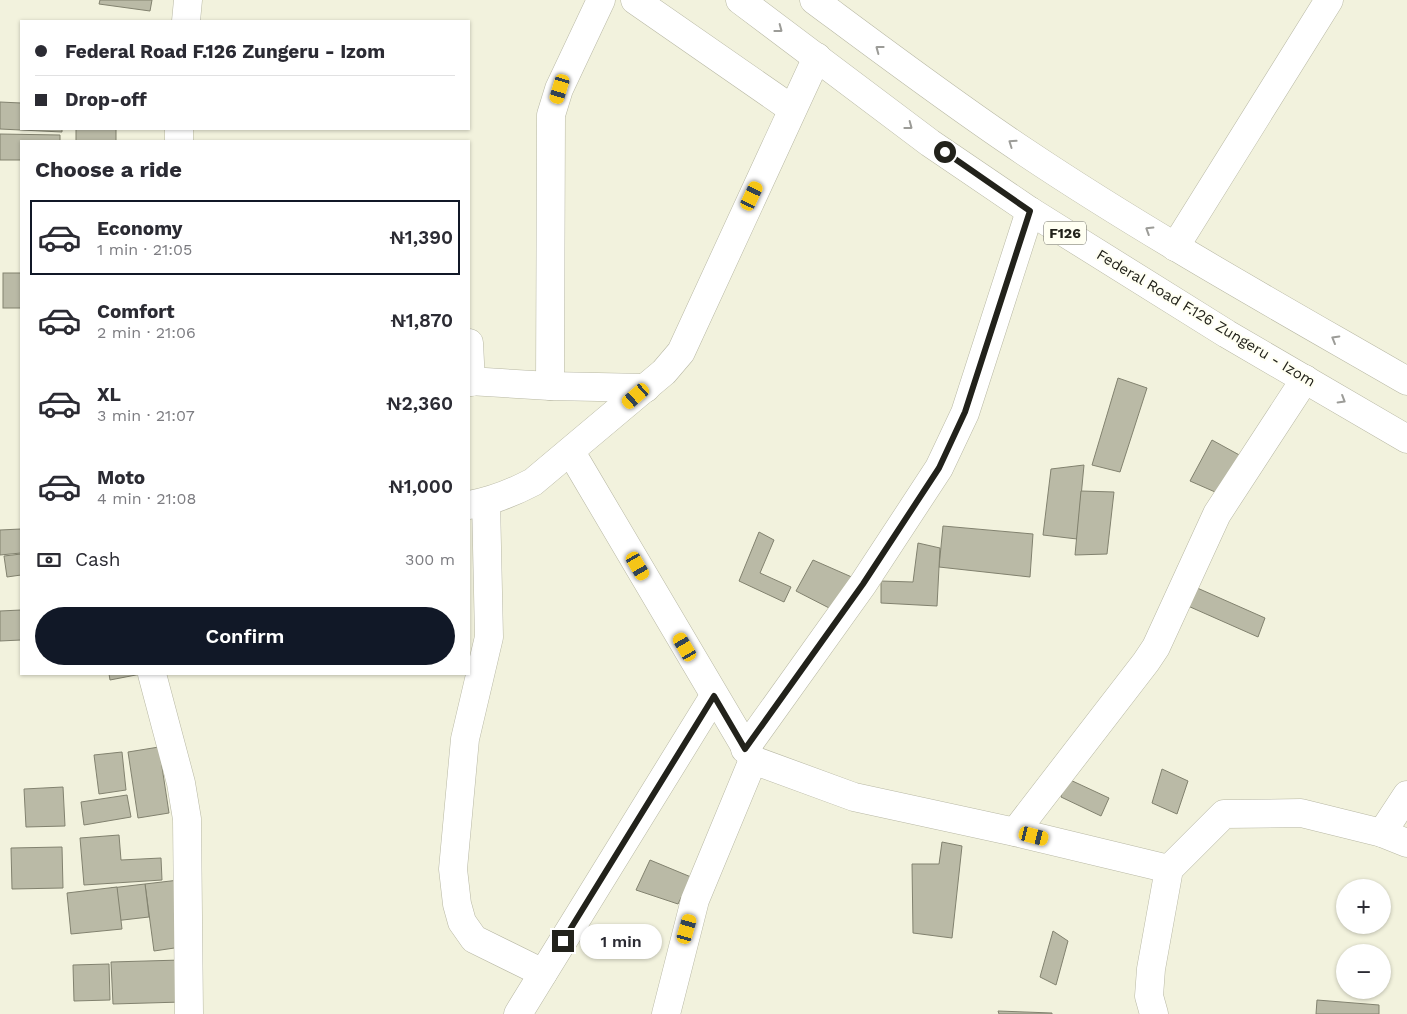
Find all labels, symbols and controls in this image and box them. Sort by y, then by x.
one-way arrow [773,23,783,32]
text: Federal Road F.126 Zungeru - Izom [65,40,385,63]
one-way arrow [875,46,885,55]
car [548,72,571,106]
text: Drop-off [65,88,147,111]
one-way arrow [903,121,912,129]
one-way arrow [1008,140,1018,149]
route start [934,141,956,163]
text: Choose a ride [35,157,182,182]
car [738,179,765,213]
icon: car [37,215,82,260]
text: Economy [97,217,182,240]
road number: F126 [1044,222,1086,244]
text: ₦1,390 [390,226,453,249]
one-way arrow [1146,227,1155,236]
text: 1 min · 21:05 [97,240,192,259]
street label: Federal Road F.126 Zungeru - Izom [1093,245,1319,391]
icon: car [37,298,82,343]
text: Comfort [97,300,175,323]
text: ₦1,870 [391,309,453,332]
text: 2 min · 21:06 [97,323,196,342]
one-way arrow [1331,335,1340,345]
car [619,380,652,412]
icon: car [37,381,82,426]
text: XL [97,383,121,406]
text: ₦2,360 [386,392,453,415]
one-way arrow [1336,394,1345,404]
text: 3 min · 21:07 [97,406,195,425]
icon: car [37,464,82,509]
text: Moto [97,466,145,489]
text: ₦1,000 [389,475,453,498]
text: 4 min · 21:08 [97,489,196,508]
icon: cash [35,546,63,574]
text: Cash [75,548,121,571]
car [624,549,651,583]
text: 300 m [405,550,455,569]
button: Confirm [35,607,455,665]
car [671,630,698,664]
car [1017,825,1050,847]
map controls [1336,879,1391,999]
button: + [1336,879,1391,934]
car [675,913,698,945]
callout: 1 min [580,924,663,958]
route end [552,930,574,952]
text: 1 min [600,932,642,951]
button: − [1336,944,1391,999]

